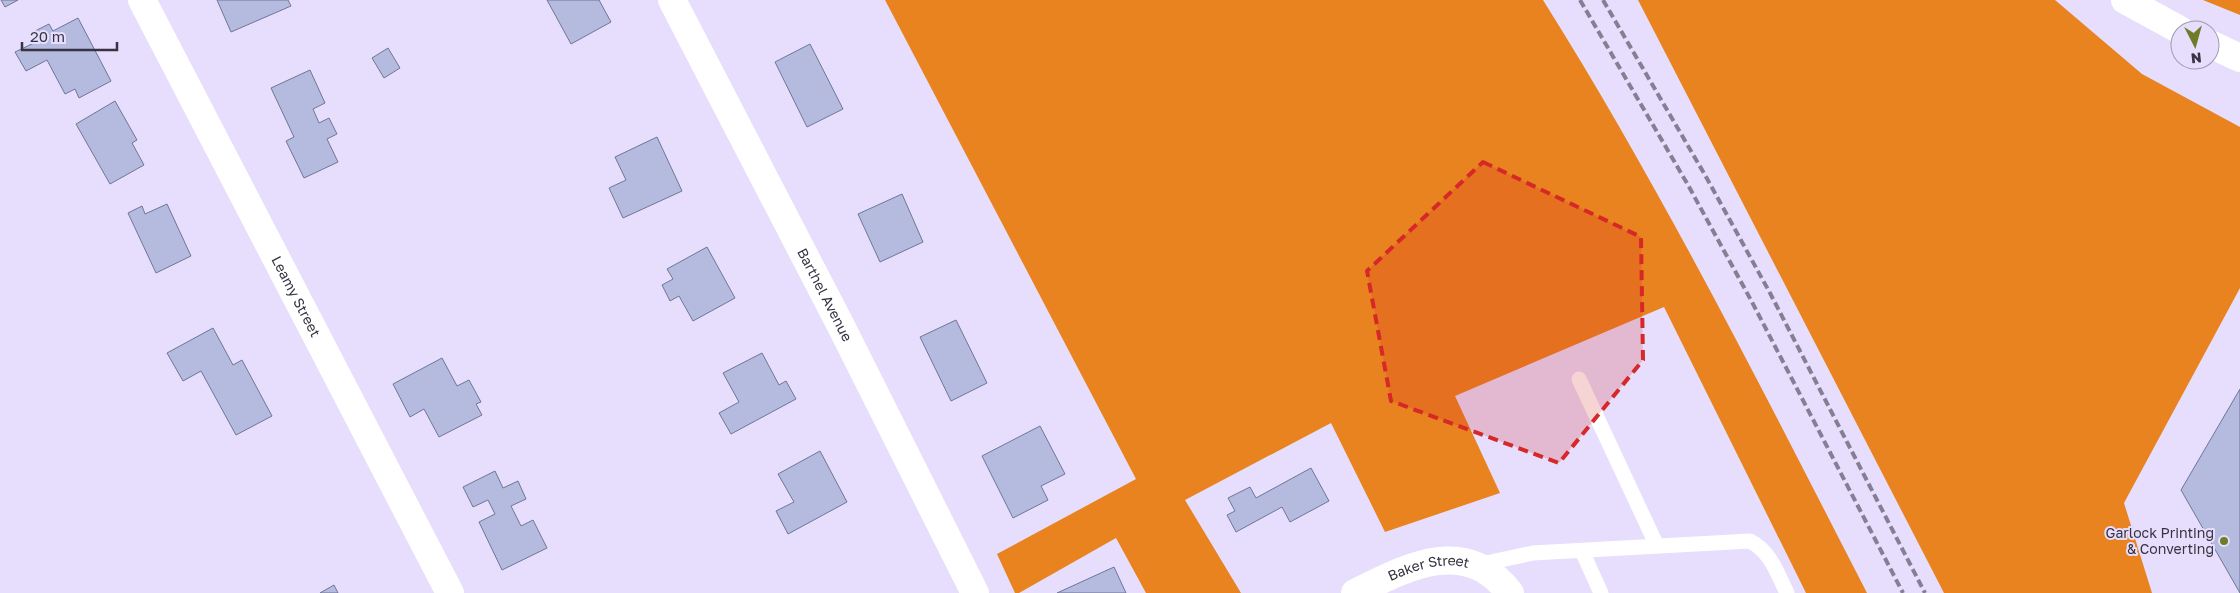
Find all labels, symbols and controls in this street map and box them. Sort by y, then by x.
scale bar [22,20,118,52]
north arrow [2170,20,2220,70]
text: 20 m [30,27,65,45]
text: N [2190,49,2203,67]
street label: Barthel Avenue [794,245,856,344]
street label: Leamy Street [268,253,324,340]
place label: Garlock Printing & Converting [2106,524,2214,557]
marker: Garlock Printing & Converting [2218,535,2230,547]
street label: Baker Street [1385,551,1471,584]

